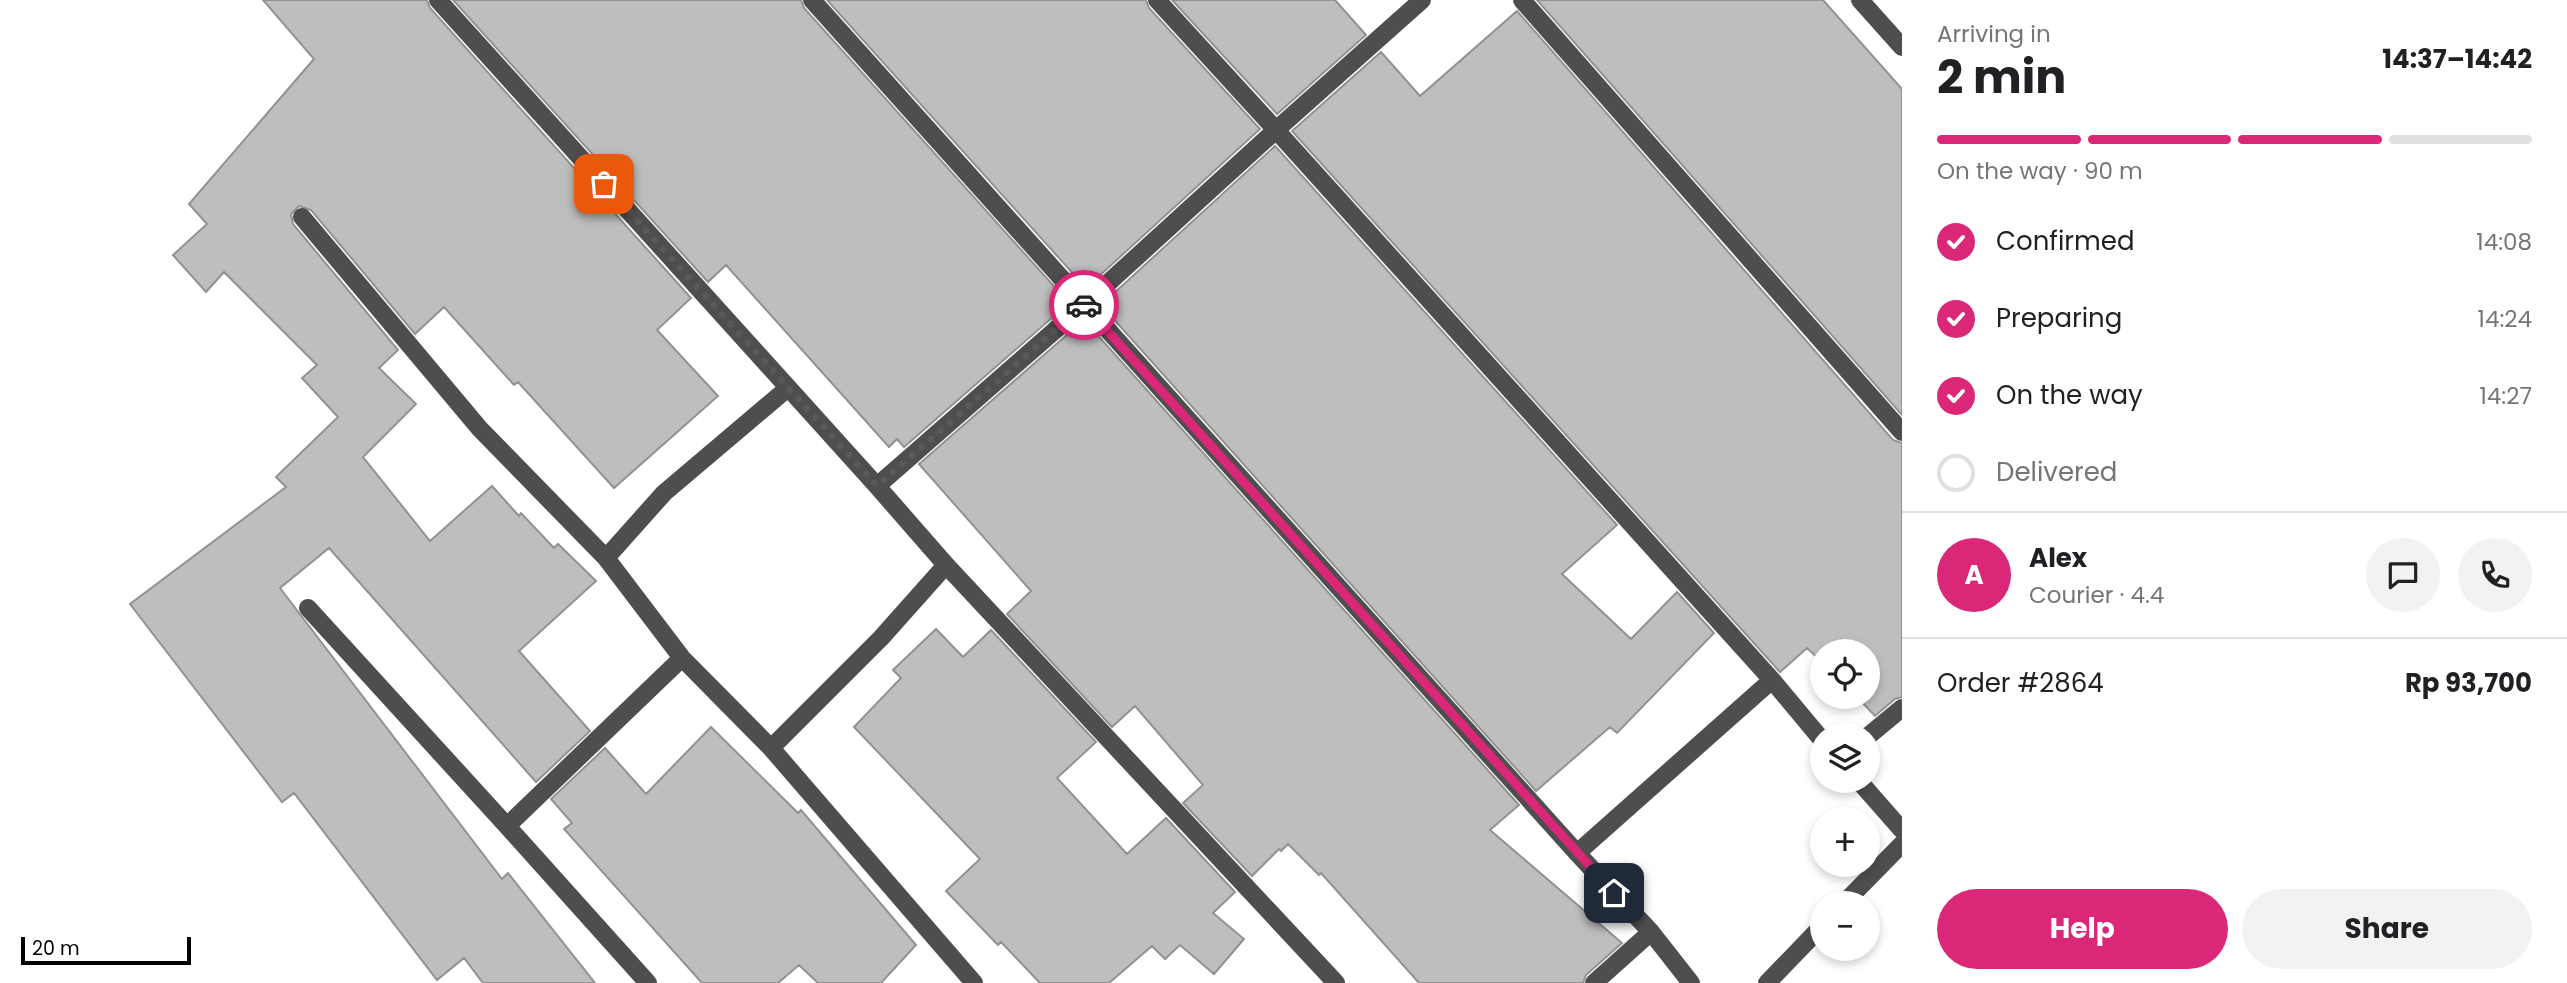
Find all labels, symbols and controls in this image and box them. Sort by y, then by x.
text: Arriving in [1937,18,2051,50]
text: 14:37–14:42 [2382,41,2532,77]
text: 2 min [1937,45,2066,109]
pin [574,154,634,214]
text: On the way · 90 m [1937,155,2143,187]
icon: bag [585,165,623,203]
icon: check [1937,223,1975,261]
text: Confirmed [1996,223,2134,259]
text: 14:08 [2476,226,2532,258]
courier [1049,270,1119,340]
icon: car [1065,286,1103,324]
icon: check [1937,300,1975,338]
text: Preparing [1996,300,2122,336]
text: 14:24 [2478,303,2532,335]
icon: check [1937,377,1975,415]
text: On the way [1996,377,2143,413]
text: 14:27 [2479,380,2532,412]
text: Delivered [1996,454,2117,490]
button: chat [2366,538,2440,612]
button: phone [2458,538,2532,612]
text: Alex [2029,540,2087,576]
text: A [1964,557,1984,593]
text: Courier · 4.4 [2029,579,2164,611]
map controls [1810,639,1880,961]
button: locate [1810,639,1880,709]
text: Order #2864 [1937,665,2104,701]
text: Rp 93,700 [2405,665,2532,701]
button: layers [1810,723,1880,793]
button: + [1810,807,1880,877]
pin [1584,863,1644,923]
icon: home [1595,874,1633,912]
button: Help [1937,889,2228,969]
button: Share [2242,889,2532,969]
button: − [1810,891,1880,961]
scale bar [21,934,191,966]
text: 20 m [32,935,80,962]

